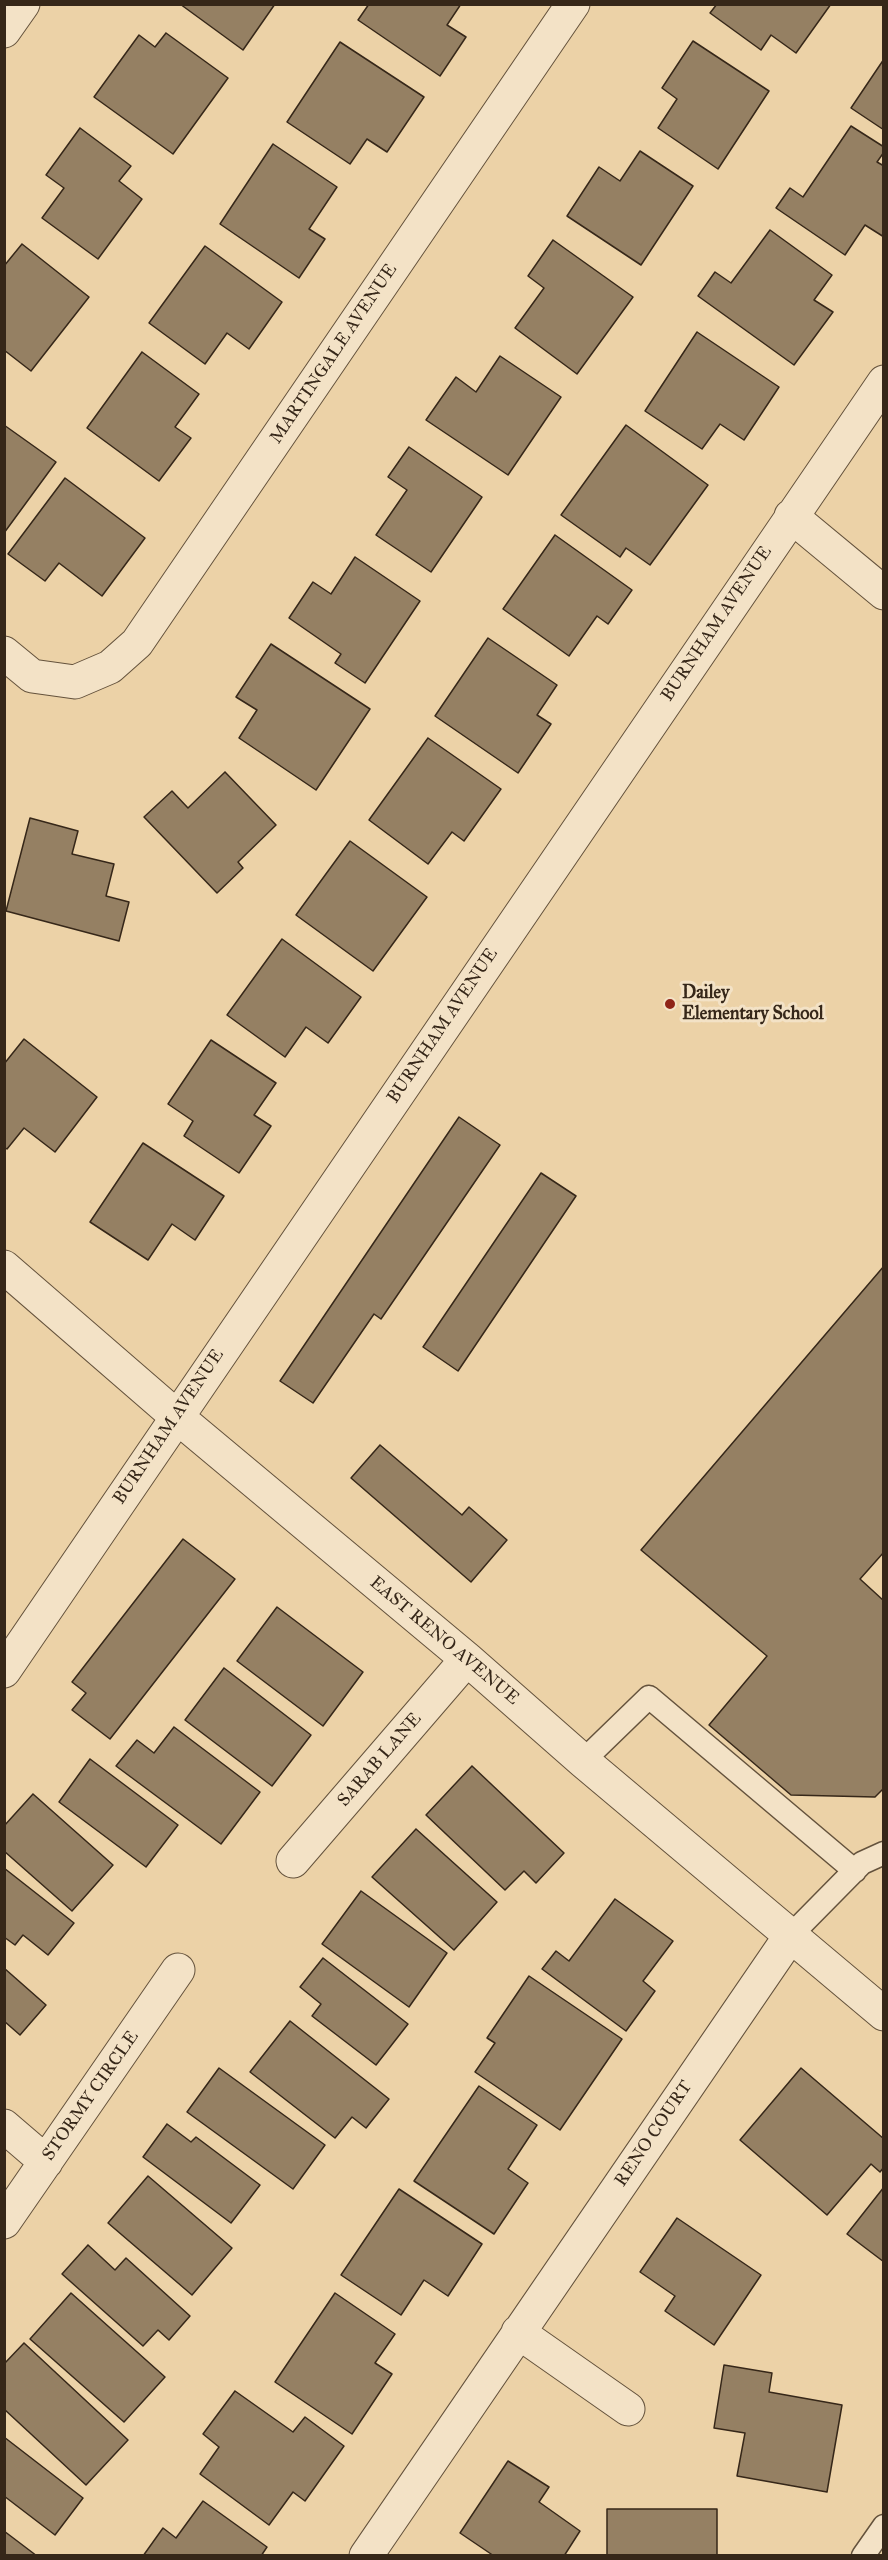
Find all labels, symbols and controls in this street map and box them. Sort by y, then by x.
street label: MARTINGALE AVENUE [266,260,402,448]
street label: BURNHAM AVENUE [657,542,777,706]
street label: BURNHAM AVENUE [383,944,503,1108]
place label: Dailey Elementary School [682,983,824,1026]
marker: Dailey Elementary School [663,997,677,1011]
street label: BURNHAM AVENUE [109,1345,229,1509]
street label: EAST RENO AVENUE [365,1572,523,1710]
street label: SARAB LANE [333,1709,427,1811]
street label: STORMY CIRCLE [38,2027,144,2165]
street label: RENO COURT [611,2077,697,2191]

